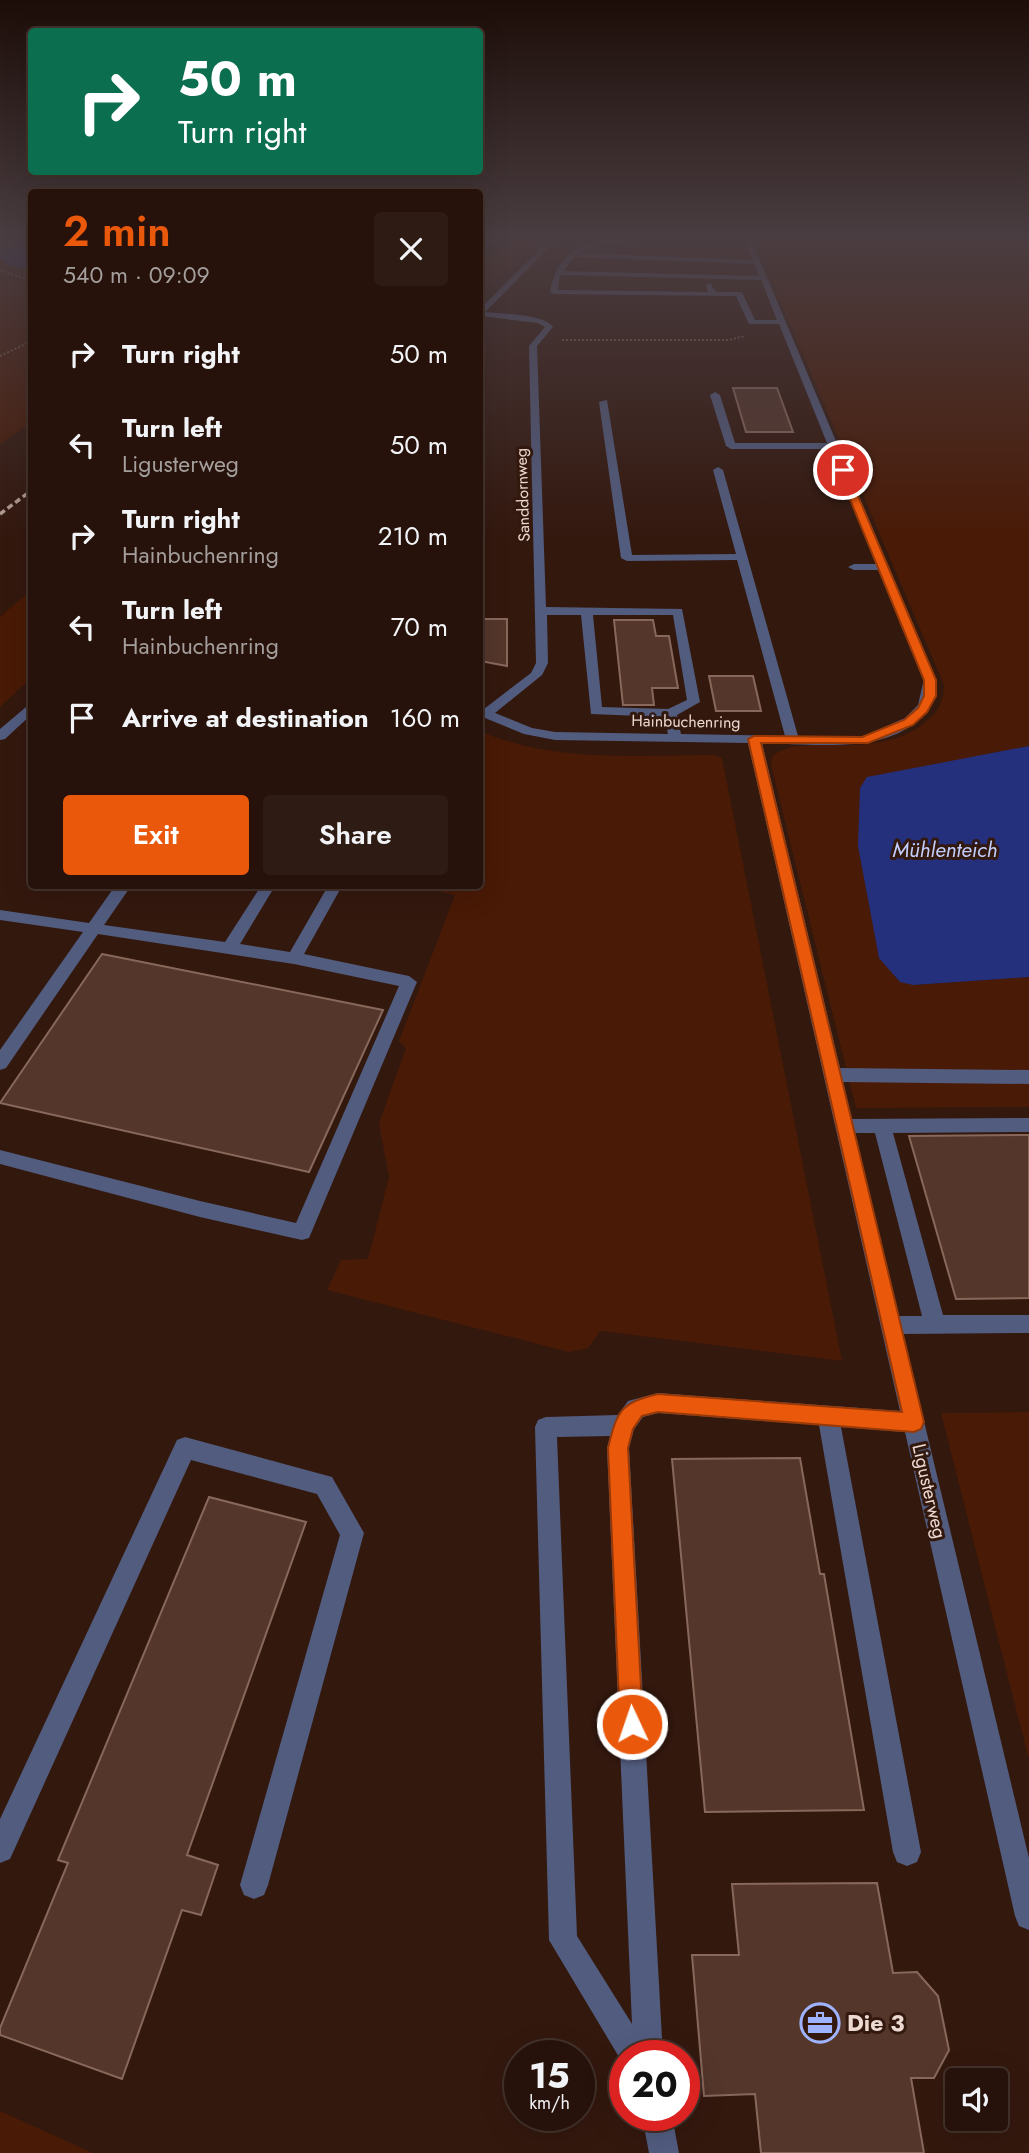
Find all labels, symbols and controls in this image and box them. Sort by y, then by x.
text: 50 m [178,44,297,114]
icon: right [63,56,154,147]
text: Turn right [178,109,307,155]
text: 2 min [63,201,171,262]
button: close [374,212,448,286]
text: 540 m · 09:09 [63,258,210,292]
icon: right [63,335,101,373]
text: Turn right [122,335,240,373]
text: 50 m [390,335,448,373]
text: Turn left [122,409,222,447]
icon: left [63,426,101,464]
text: 50 m [390,426,448,464]
pin [813,440,873,500]
text: Ligusterweg [122,447,239,481]
street label: Sanddornweg [509,448,536,542]
icon: arrive [824,451,862,489]
text: Turn right [122,500,240,538]
icon: right [63,517,101,555]
text: 210 m [378,517,448,555]
text: Hainbuchenring [122,538,279,572]
text: Turn left [122,591,222,629]
icon: left [63,608,101,646]
text: 70 m [391,608,448,646]
text: Hainbuchenring [122,629,279,663]
icon: arrive [63,699,101,737]
text: Arrive at destination [122,699,369,737]
text: 160 m [390,699,460,737]
street label: Hainbuchenring [631,709,741,734]
button: Exit [63,795,249,875]
button: Share [263,795,448,875]
water label: Mühlenteich [893,835,997,865]
street label: Ligusterweg [905,1441,954,1541]
position arrow [595,1687,669,1761]
office icon: Die 3 [799,2002,841,2044]
place label: Die 3 [847,2006,905,2040]
speed limit sign: 20 [609,2040,700,2131]
text: 15 [529,2051,570,2101]
map controls [945,2068,1008,2131]
button: sound [945,2068,1008,2131]
text: km/h [529,2090,570,2116]

